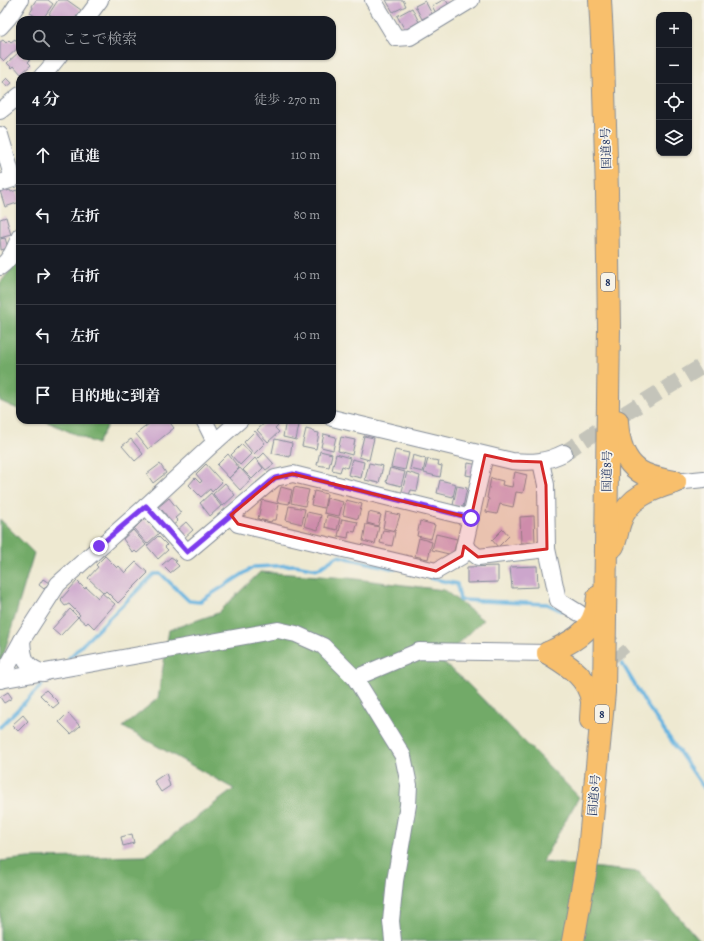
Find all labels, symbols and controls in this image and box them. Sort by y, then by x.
map controls [656,12,692,156]
button: + [656,12,692,48]
search box [16,16,336,60]
icon: search [30,27,52,49]
text: ここで検索 [62,29,137,49]
button: − [656,48,692,84]
button: locate [656,84,692,120]
text: 4 分 [32,88,60,111]
text: 徒歩 · 270 m [254,91,320,108]
button: layers [656,120,692,156]
street label: 国道8号 [597,127,615,169]
icon: ahead [32,144,54,166]
text: 直進 [70,146,100,166]
text: 110 m [291,146,320,163]
icon: left [32,204,54,226]
text: 左折 [70,206,100,226]
text: 80 m [293,206,320,223]
icon: right [32,264,54,286]
text: 右折 [70,266,100,286]
text: 40 m [294,266,320,283]
road number: 8 [601,273,615,291]
icon: left [32,324,54,346]
text: 左折 [70,326,100,346]
text: 40 m [294,326,320,343]
icon: arrive [32,384,54,406]
text: 目的地に到着 [70,386,160,406]
street label: 国道8号 [599,450,615,492]
route start [462,509,480,527]
route end [90,537,108,555]
road number: 8 [595,705,609,723]
street label: 国道8号 [584,773,604,817]

